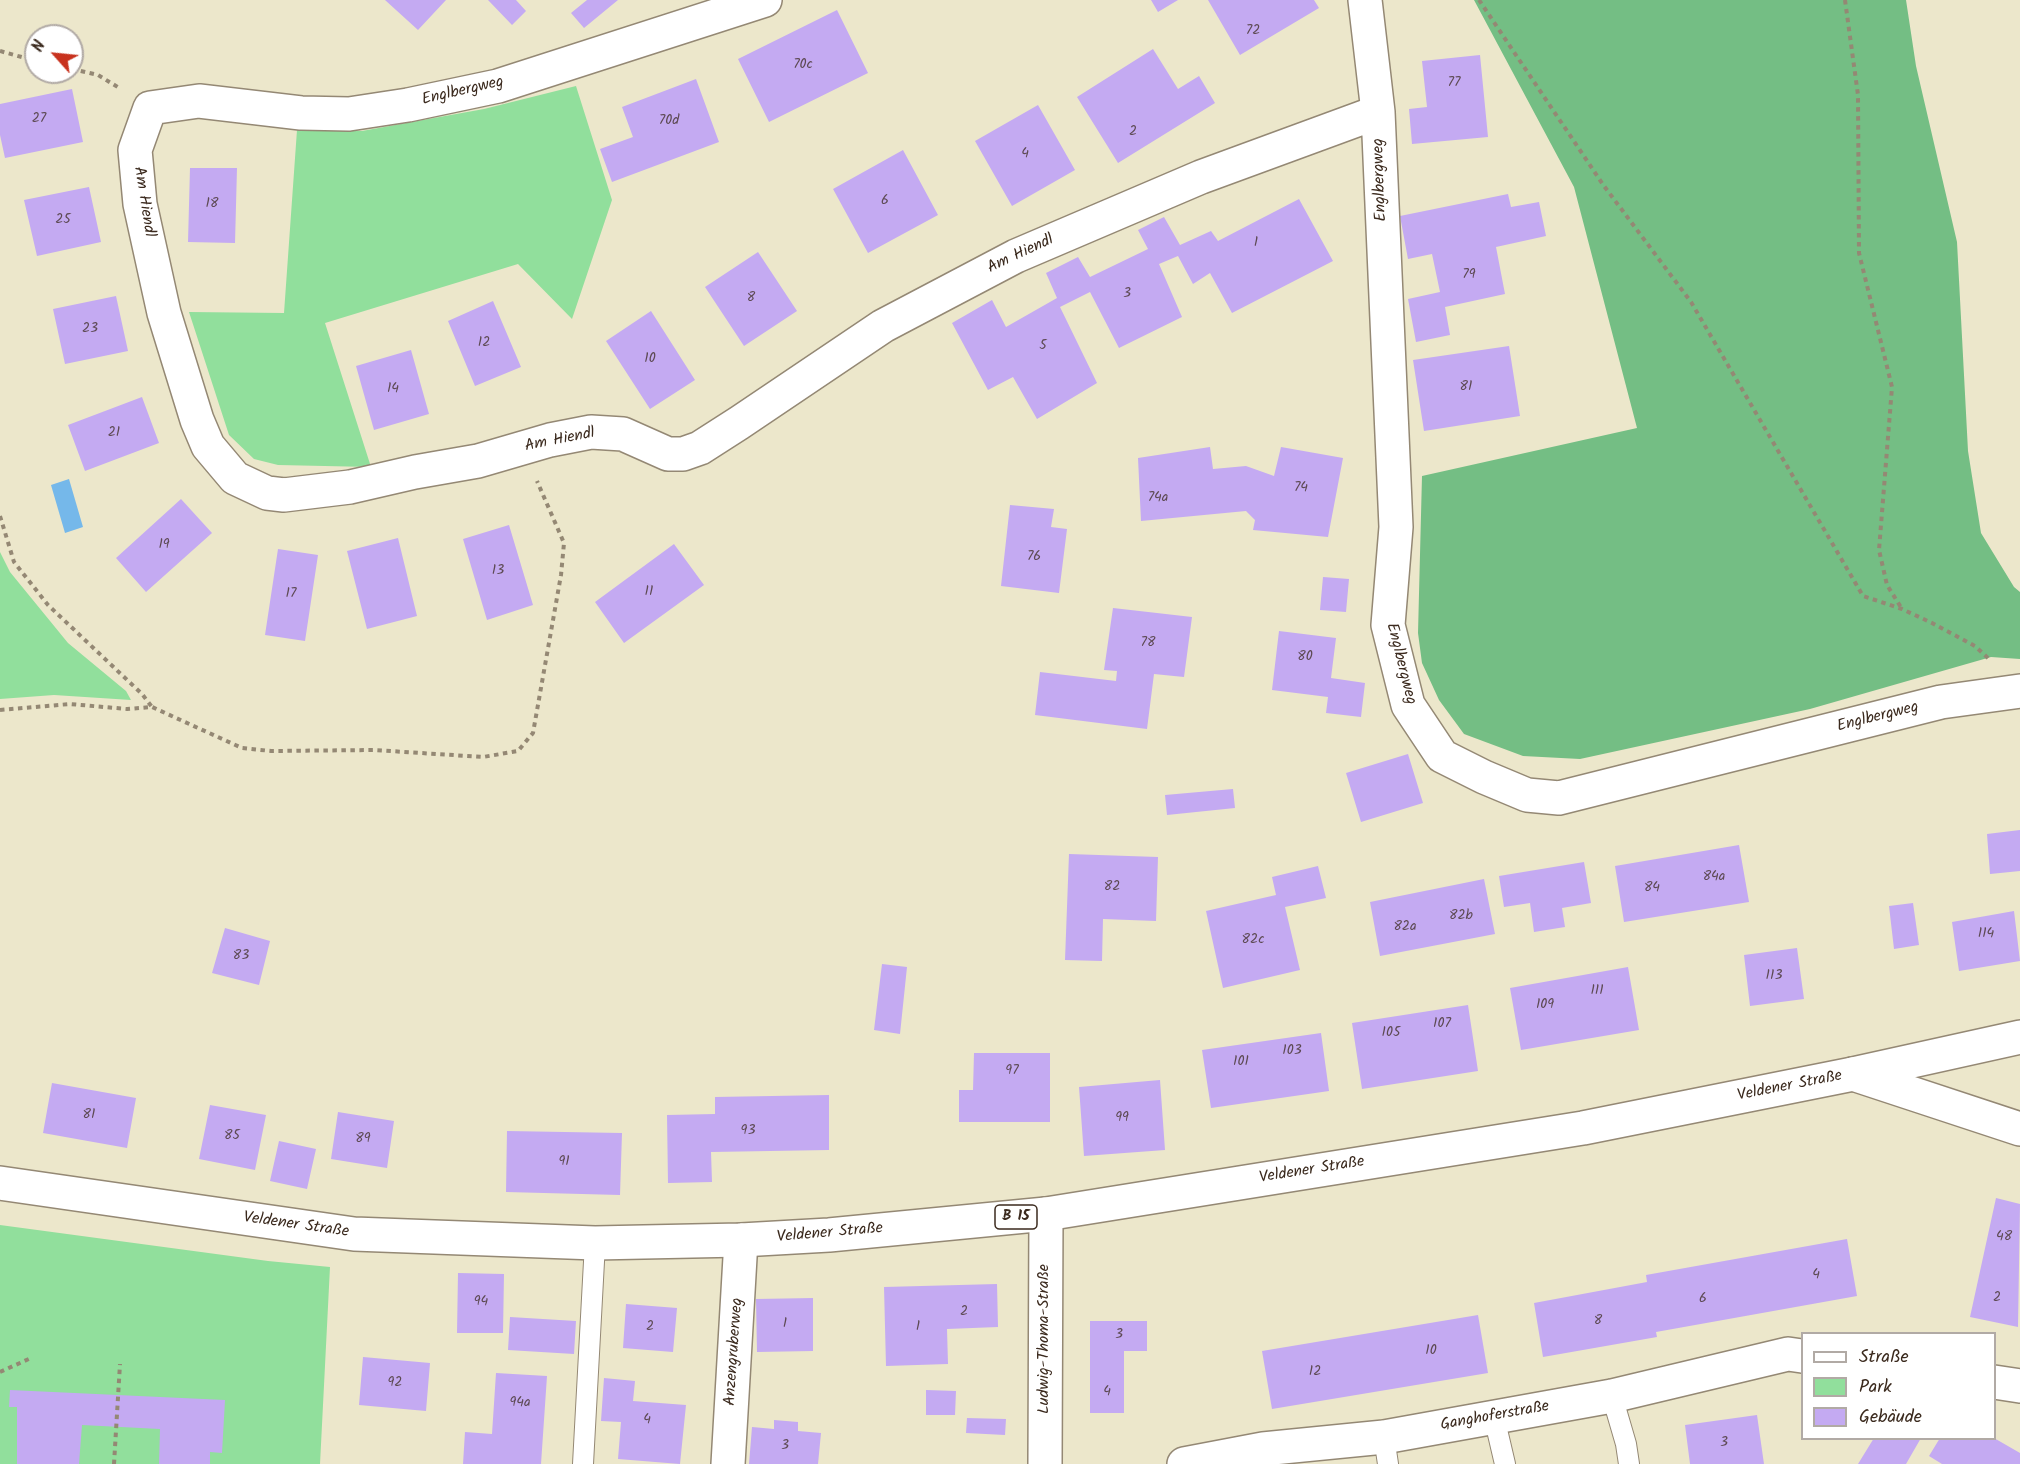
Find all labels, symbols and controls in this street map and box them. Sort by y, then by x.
north arrow [24,24,84,84]
house number: 72 [1246,24,1260,40]
text: N [26,36,53,57]
house number: 70c [793,58,813,74]
street label: Englbergweg [420,73,506,111]
house number: 77 [1448,76,1460,92]
house number: 27 [32,112,46,128]
house number: 70d [659,114,679,130]
house number: 2 [1129,125,1137,141]
street label: Englbergweg [1370,138,1392,222]
house number: 4 [1021,147,1029,163]
street label: Am Hiendl [128,165,158,239]
house number: 6 [881,194,889,210]
house number: 18 [206,197,218,213]
house number: 25 [55,213,71,229]
street label: Am Hiendl [985,231,1057,279]
house number: 1 [1254,236,1258,252]
house number: 79 [1462,268,1476,284]
house number: 3 [1123,287,1131,303]
house number: 8 [747,291,755,307]
house number: 23 [82,322,98,338]
house number: 12 [478,336,490,352]
house number: 5 [1039,339,1047,355]
house number: 10 [644,352,656,368]
house number: 81 [1460,380,1472,396]
house number: 14 [387,382,399,398]
street label: Am Hiendl [523,425,597,457]
house number: 21 [108,426,120,442]
house number: 74 [1294,481,1308,497]
house number: 74a [1148,491,1168,507]
house number: 19 [158,538,170,554]
house number: 76 [1027,550,1041,566]
house number: 13 [492,564,504,580]
house number: 11 [645,585,653,601]
house number: 17 [286,587,296,603]
street label: Englbergweg [1381,621,1419,707]
house number: 78 [1141,636,1155,652]
house number: 80 [1297,650,1313,666]
street label: Englbergweg [1835,699,1921,737]
house number: 84a [1703,870,1725,886]
house number: 82 [1104,880,1120,896]
house number: 84 [1644,881,1660,897]
house number: 82b [1449,909,1473,925]
house number: 82a [1393,920,1417,936]
house number: 114 [1978,927,1994,943]
house number: 82c [1242,933,1264,949]
house number: 83 [233,949,249,965]
house number: 113 [1766,969,1782,985]
house number: 111 [1590,984,1604,1000]
house number: 109 [1536,998,1554,1014]
house number: 107 [1433,1017,1451,1033]
house number: 105 [1382,1026,1400,1042]
house number: 103 [1282,1044,1302,1060]
house number: 101 [1233,1055,1249,1071]
house number: 97 [1005,1064,1019,1080]
street label: Veldener Straße [1736,1067,1844,1107]
house number: 81 [83,1108,95,1124]
house number: 99 [1115,1111,1129,1127]
house number: 93 [741,1124,755,1140]
house number: 85 [224,1129,240,1145]
house number: 89 [355,1132,371,1148]
street label: Veldener Straße [1258,1153,1366,1189]
house number: 91 [558,1155,570,1171]
road number: B 15 [995,1205,1037,1229]
street label: Veldener Straße [242,1209,350,1243]
street label: Veldener Straße [776,1220,884,1248]
house number: 48 [1996,1230,2012,1246]
street label: Ludwig-Thoma-Straße [1035,1264,1055,1414]
house number: 4 [1812,1268,1820,1284]
house number: 2 [1993,1291,2001,1307]
house number: 6 [1699,1292,1707,1308]
house number: 94 [474,1295,488,1311]
street label: Anzengruberweg [722,1297,748,1407]
house number: 2 [960,1305,968,1321]
house number: 8 [1594,1314,1602,1330]
house number: 1 [783,1317,787,1333]
house number: 2 [646,1320,654,1336]
house number: 1 [916,1320,920,1336]
house number: 3 [1115,1328,1123,1344]
legend [1801,1332,1996,1440]
text: Straße [1859,1343,1909,1372]
house number: 10 [1425,1344,1437,1360]
house number: 12 [1309,1365,1321,1381]
text: Park [1859,1373,1892,1402]
house number: 92 [388,1376,402,1392]
house number: 4 [1103,1385,1111,1401]
house number: 94a [509,1396,531,1412]
street label: Ganghoferstraße [1439,1398,1551,1436]
text: Gebäude [1859,1403,1922,1432]
house number: 4 [643,1413,651,1429]
house number: 3 [1720,1436,1728,1452]
house number: 3 [781,1439,789,1455]

